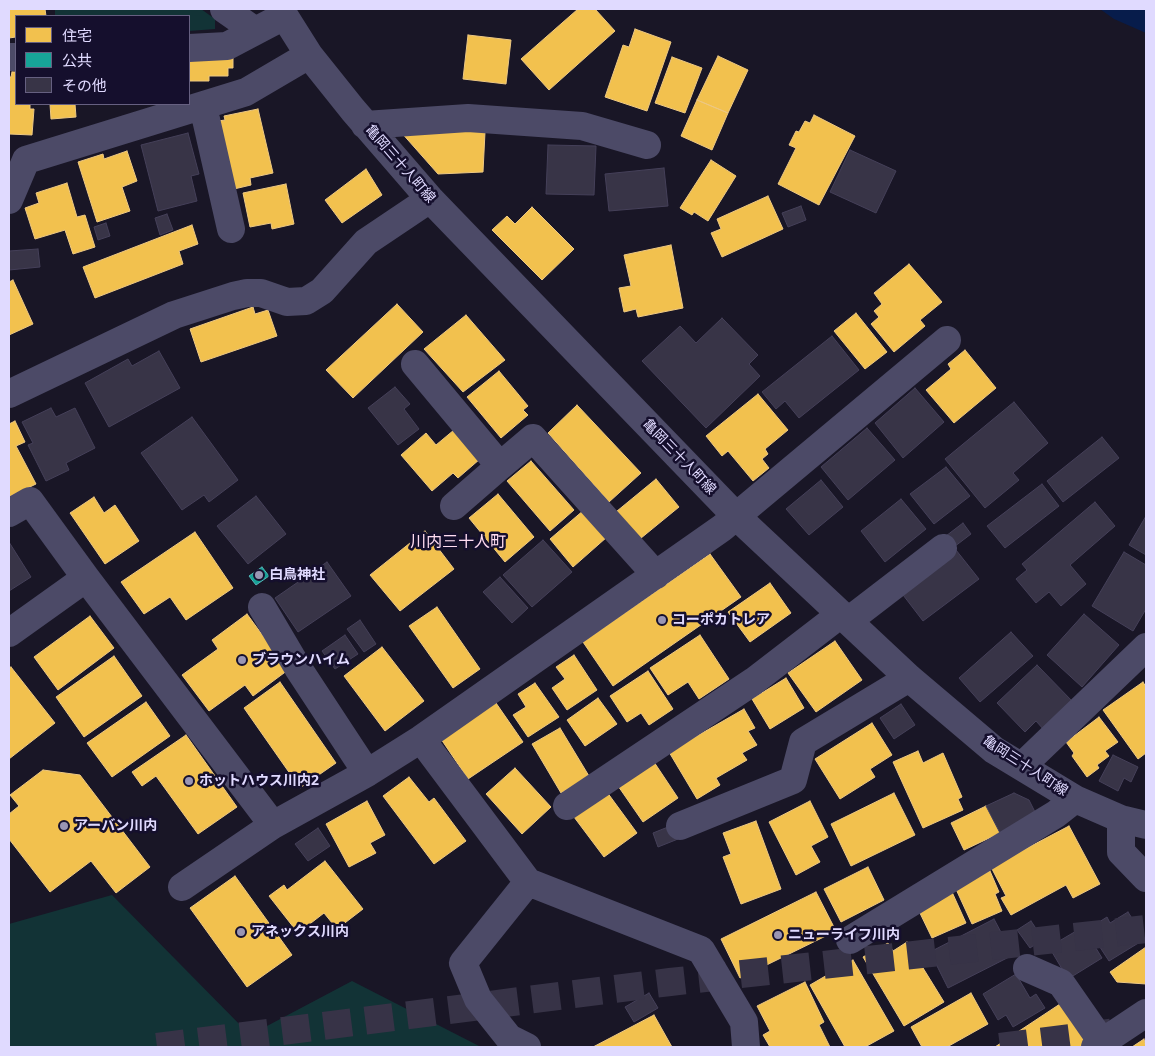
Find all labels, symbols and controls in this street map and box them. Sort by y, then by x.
legend [15,15,190,105]
text: 住宅 [62,25,92,45]
text: 公共 [62,50,92,70]
text: その他 [62,75,107,95]
street label: 亀岡三十人町線 [362,122,438,206]
street label: 亀岡三十人町線 [639,416,719,498]
district label: 川内三十人町 [410,532,506,552]
place label: 白鳥神社 [269,567,325,583]
marker: 白鳥神社 [253,569,265,581]
place label: コーポカトレア [672,612,770,628]
marker: コーポカトレア [656,614,668,626]
place label: ブラウンハイム [252,652,350,668]
marker: ブラウンハイム [236,654,248,666]
street label: 亀岡三十人町線 [979,732,1071,800]
place label: ホットハウス川内2 [199,773,319,789]
marker: ホットハウス川内2 [183,775,195,787]
place label: アーバン川内 [74,818,157,834]
marker: アーバン川内 [58,820,70,832]
place label: アネックス川内 [251,924,349,940]
marker: アネックス川内 [235,926,247,938]
place label: ニューライフ川内 [788,927,900,943]
marker: ニューライフ川内 [772,929,784,941]

